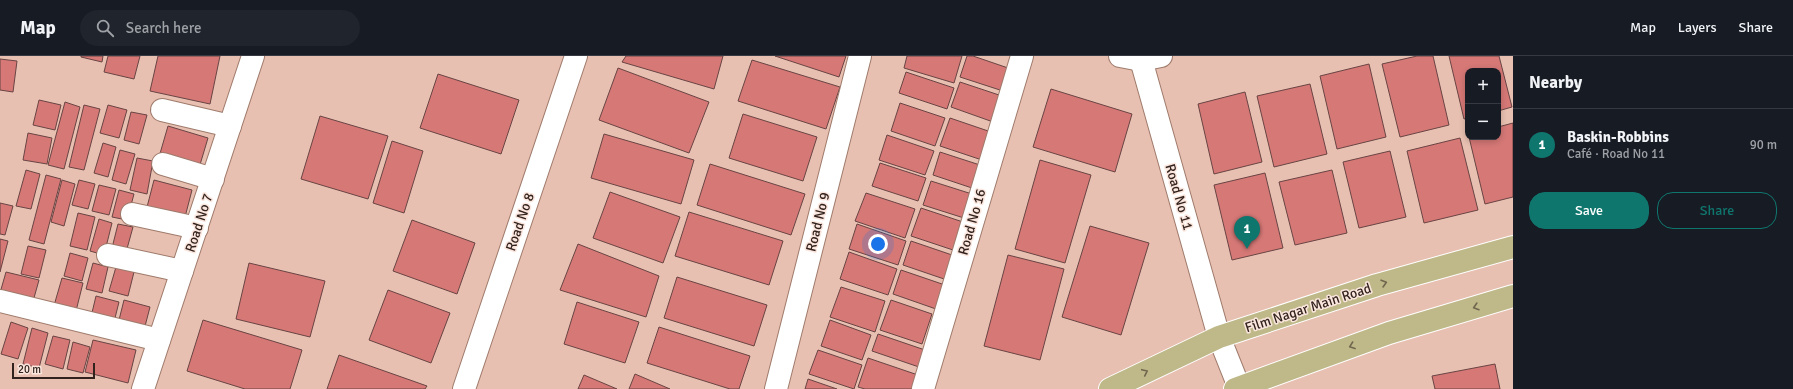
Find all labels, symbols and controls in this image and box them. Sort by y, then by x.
search box [80,10,360,46]
text: Map [20,16,56,40]
icon: search [94,17,116,39]
text: Search here [126,19,201,37]
text: Map [1630,19,1656,36]
text: Layers [1678,19,1717,36]
text: Share [1739,19,1773,36]
map controls [1465,68,1501,140]
button: + [1465,68,1501,104]
text: Nearby [1529,72,1582,93]
button: − [1465,104,1501,140]
text: Baskin-Robbins [1567,128,1669,146]
text: 1 [1538,137,1546,153]
text: 90 m [1750,137,1777,153]
text: Café · Road No 11 [1567,146,1665,162]
street label: Road No 11 [1161,162,1197,232]
street label: Road No 16 [954,187,990,257]
street label: Road No 8 [502,191,538,253]
street label: Road No 9 [802,191,834,253]
street label: Road No 7 [182,192,216,254]
button: Save [1529,192,1649,229]
button: Share [1657,192,1777,229]
pin: 1 [1234,216,1260,249]
your location [868,234,888,254]
one-way arrow [1381,279,1388,288]
street label: Film Nagar Main Road [1243,280,1373,336]
one-way arrow [1472,302,1479,311]
one-way arrow [1348,342,1355,350]
scale bar [12,361,95,380]
text: 20 m [18,363,41,376]
one-way arrow [1141,369,1148,377]

